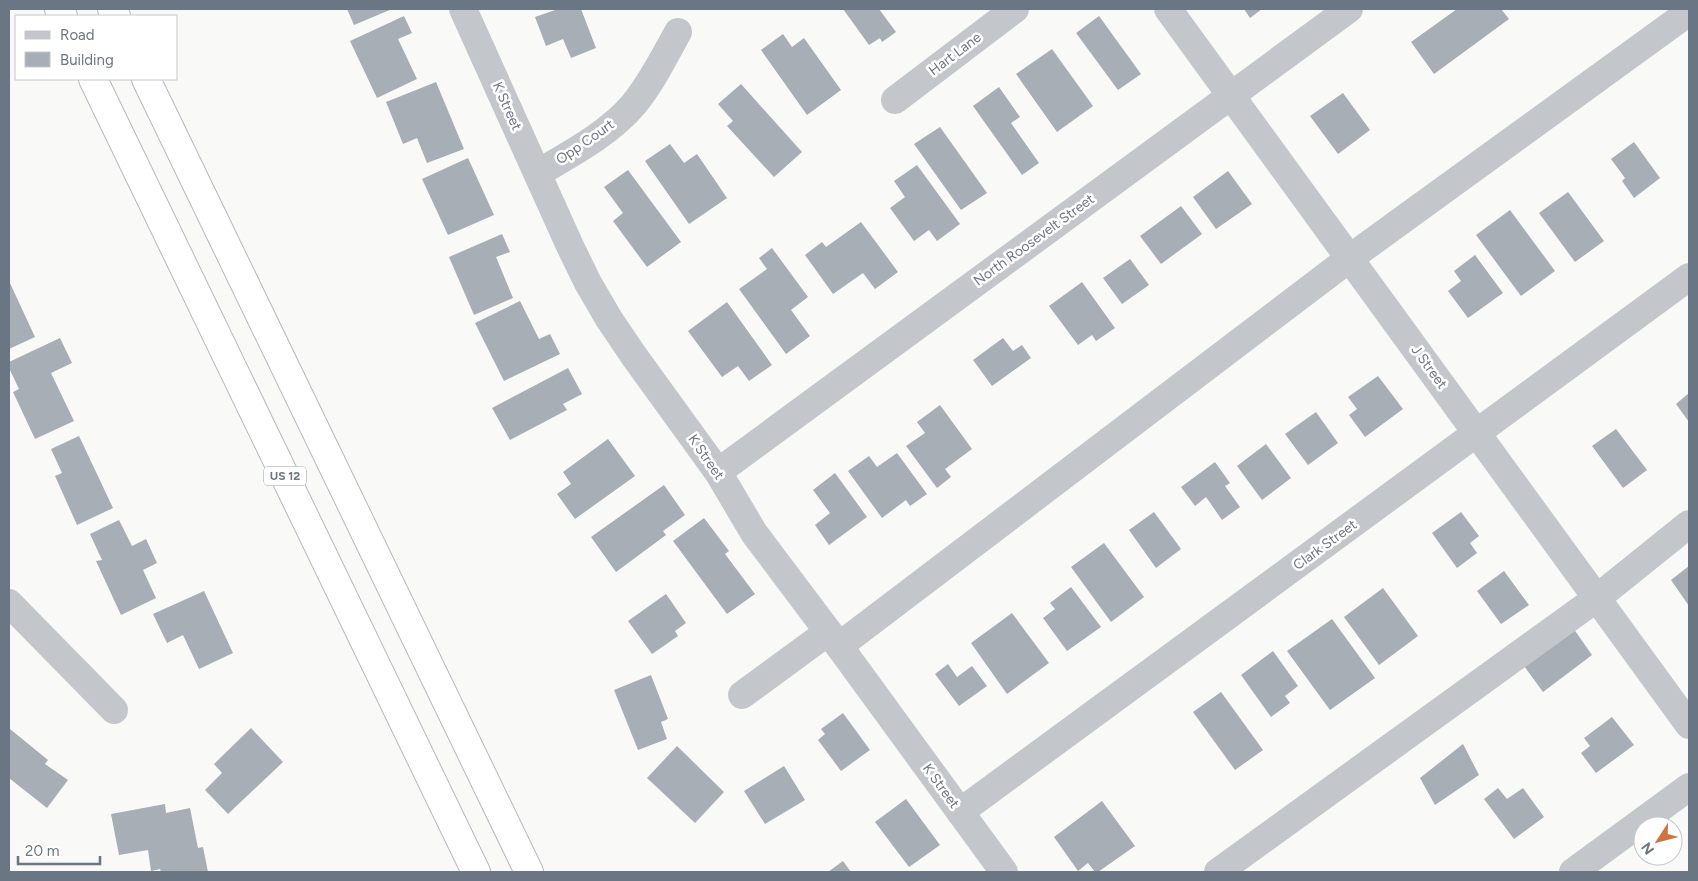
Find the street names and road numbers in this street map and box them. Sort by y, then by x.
street label: Hart Lane [926,29,985,79]
street label: K Street [489,79,525,133]
street label: Opp Court [553,116,617,168]
street label: North Roosevelt Street [970,190,1098,290]
street label: J Street [1407,342,1451,392]
street label: K Street [684,431,728,483]
road number: US 12 [264,466,306,486]
street label: Clark Street [1290,516,1360,574]
street label: K Street [919,760,963,812]

